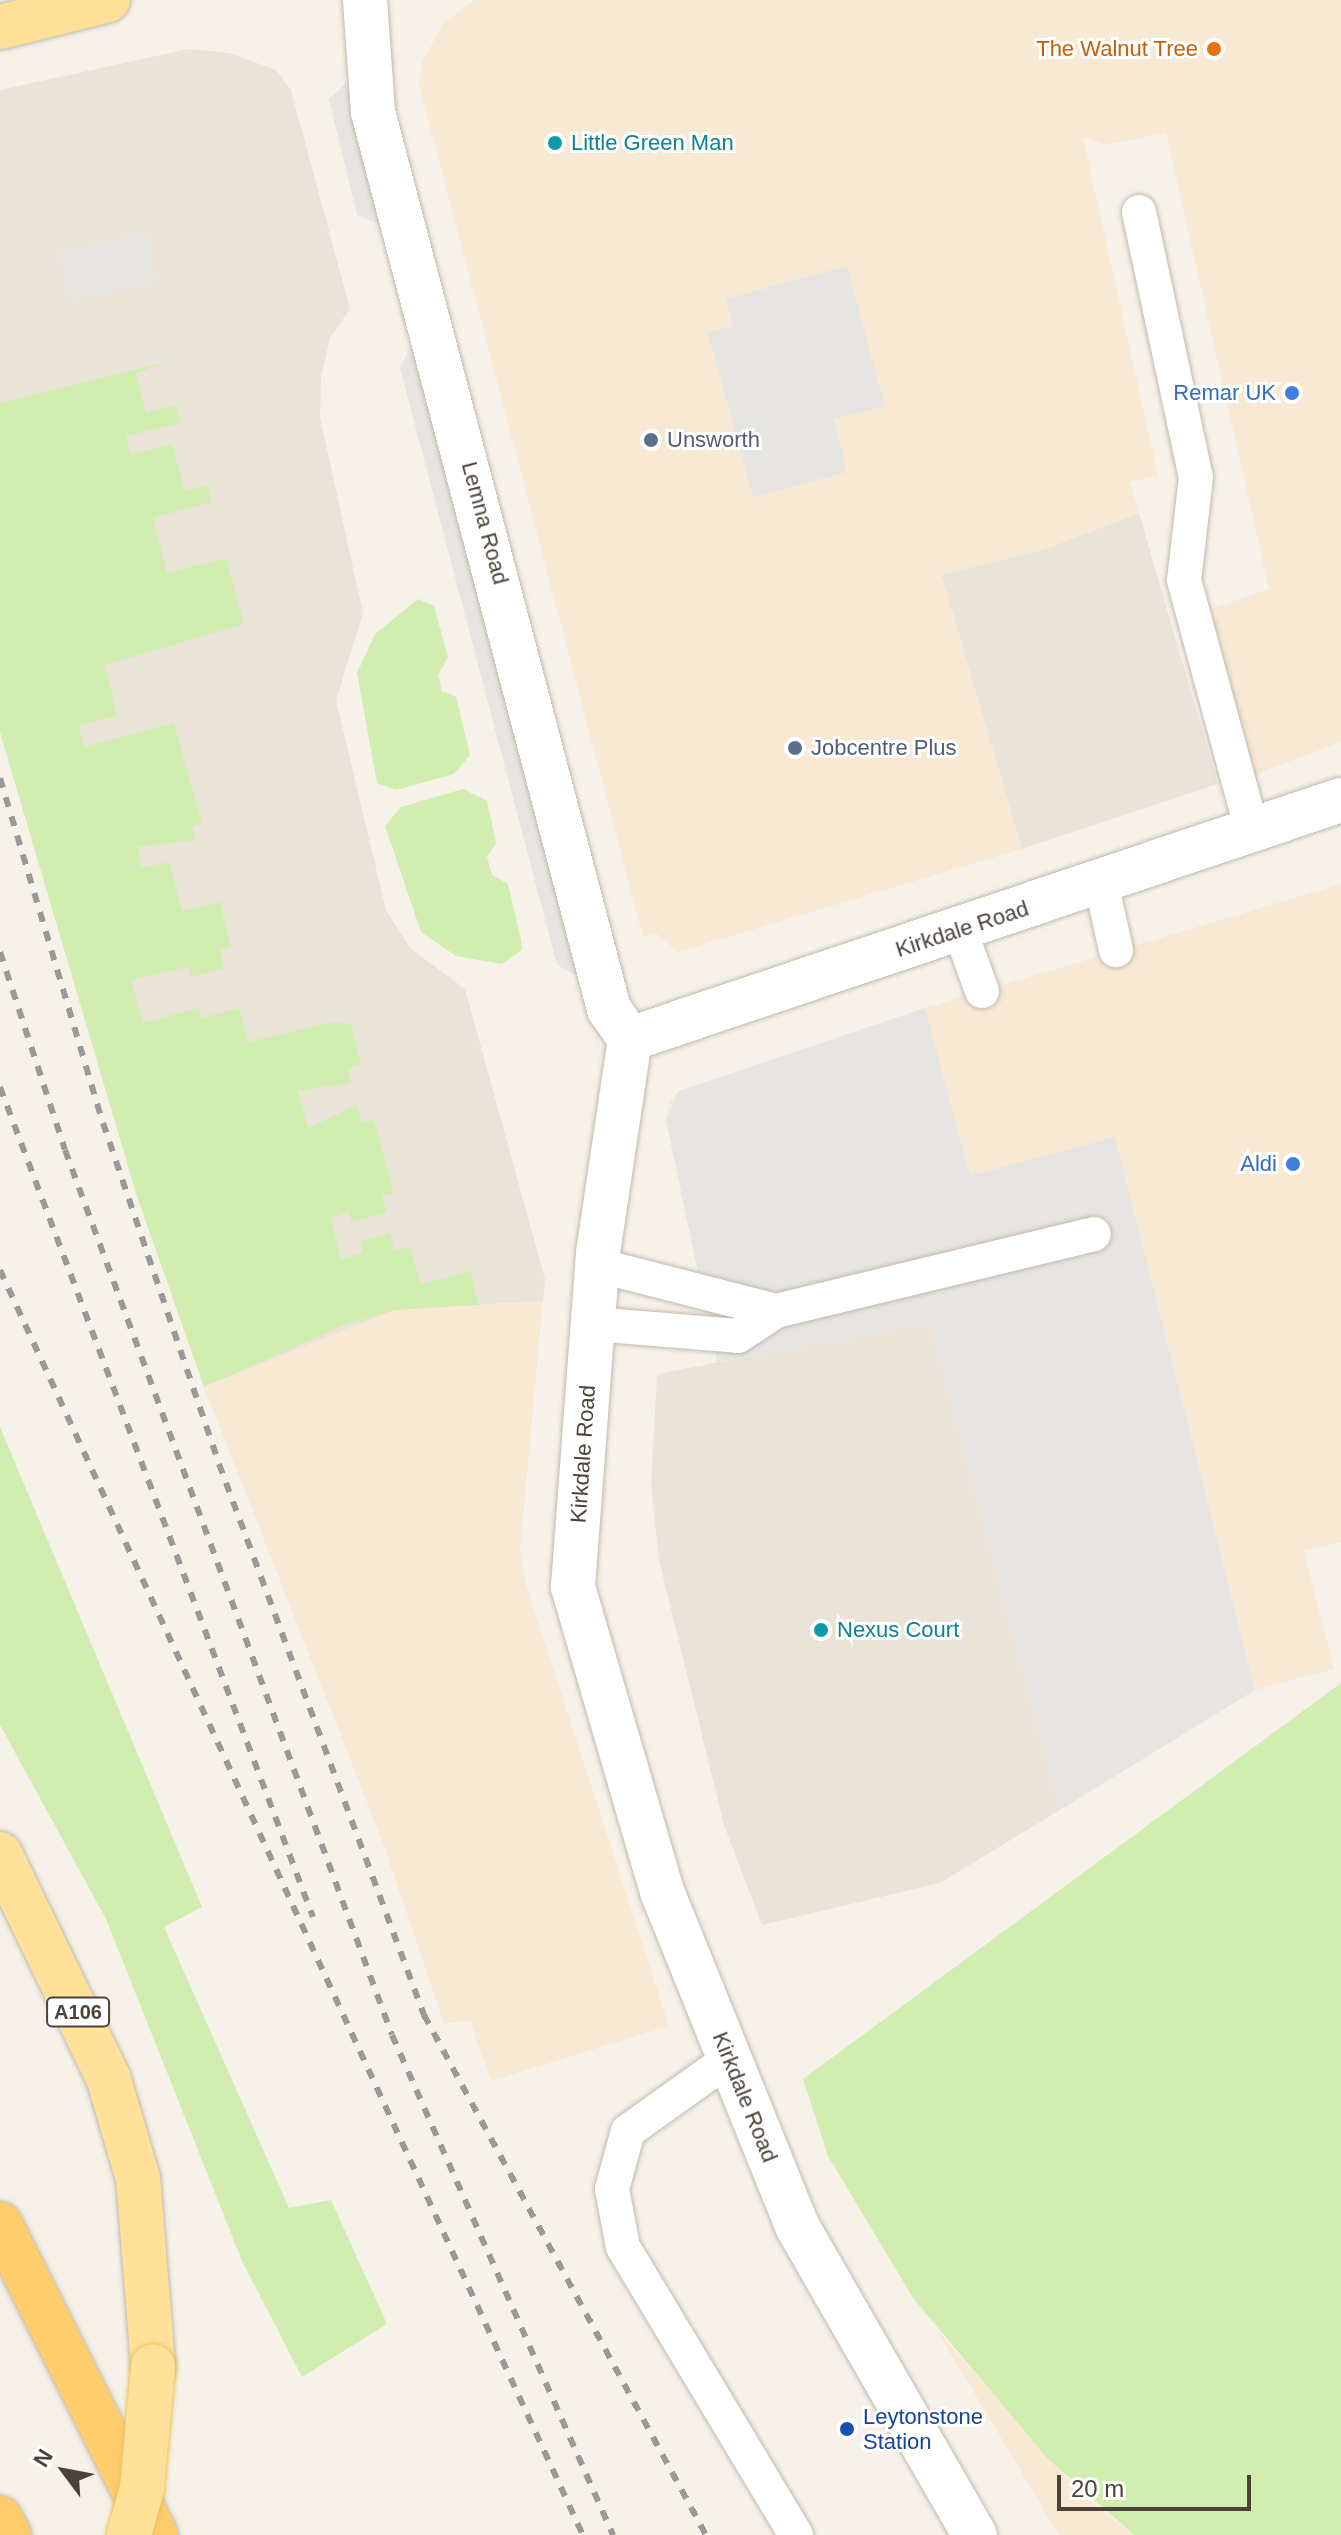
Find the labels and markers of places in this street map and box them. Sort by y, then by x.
place label: The Walnut Tree [1036,36,1198,62]
marker: The Walnut Tree [1205,40,1223,58]
place label: Little Green Man [571,130,734,156]
marker: Little Green Man [546,134,564,152]
place label: Remar UK [1173,380,1276,406]
marker: Remar UK [1283,384,1301,402]
place label: Unsworth [667,427,760,453]
marker: Unsworth [642,431,660,449]
place label: Jobcentre Plus [811,735,957,761]
marker: Jobcentre Plus [786,739,804,757]
place label: Aldi [1240,1151,1277,1177]
marker: Aldi [1284,1155,1302,1173]
place label: Nexus Court [837,1617,959,1643]
marker: Nexus Court [812,1621,830,1639]
place label: Leytonstone Station [863,2403,983,2454]
marker: Leytonstone Station [838,2420,856,2438]

